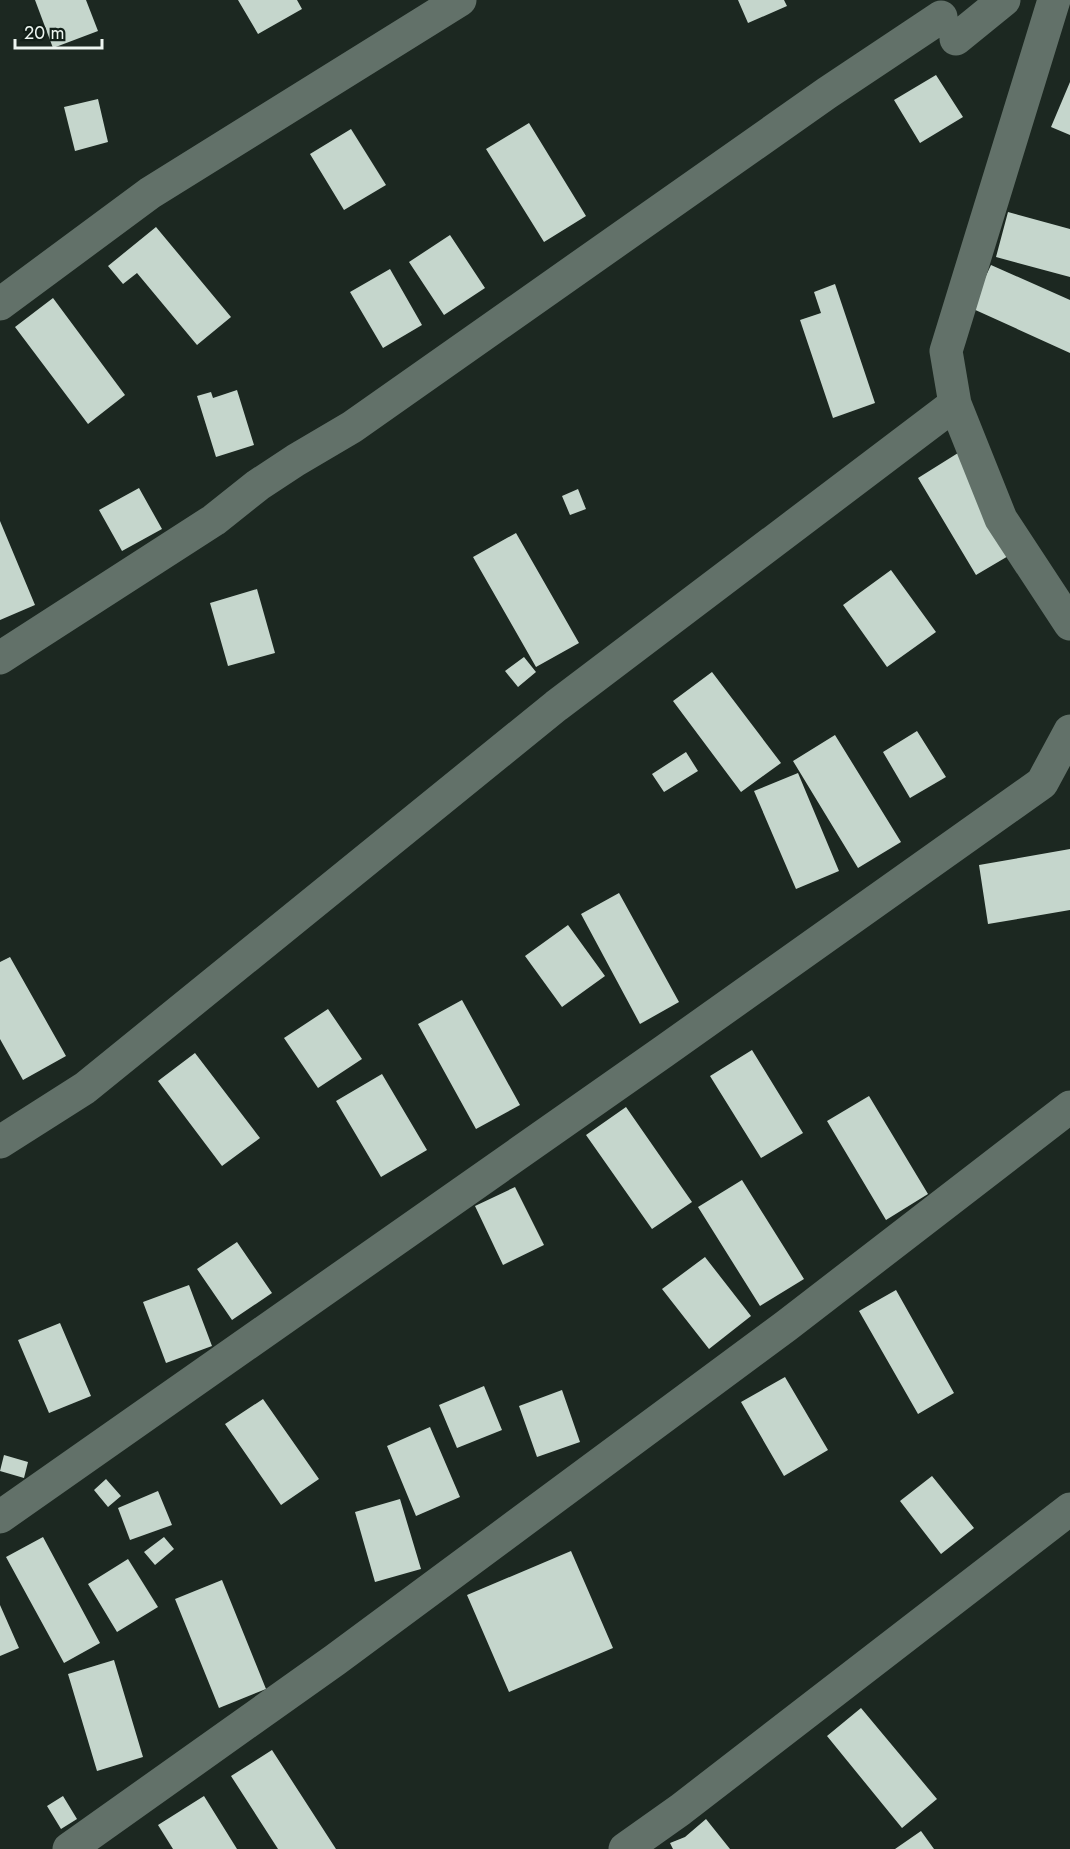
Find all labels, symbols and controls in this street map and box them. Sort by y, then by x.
scale bar [15,12,102,50]
text: 20 m [24,20,64,46]

